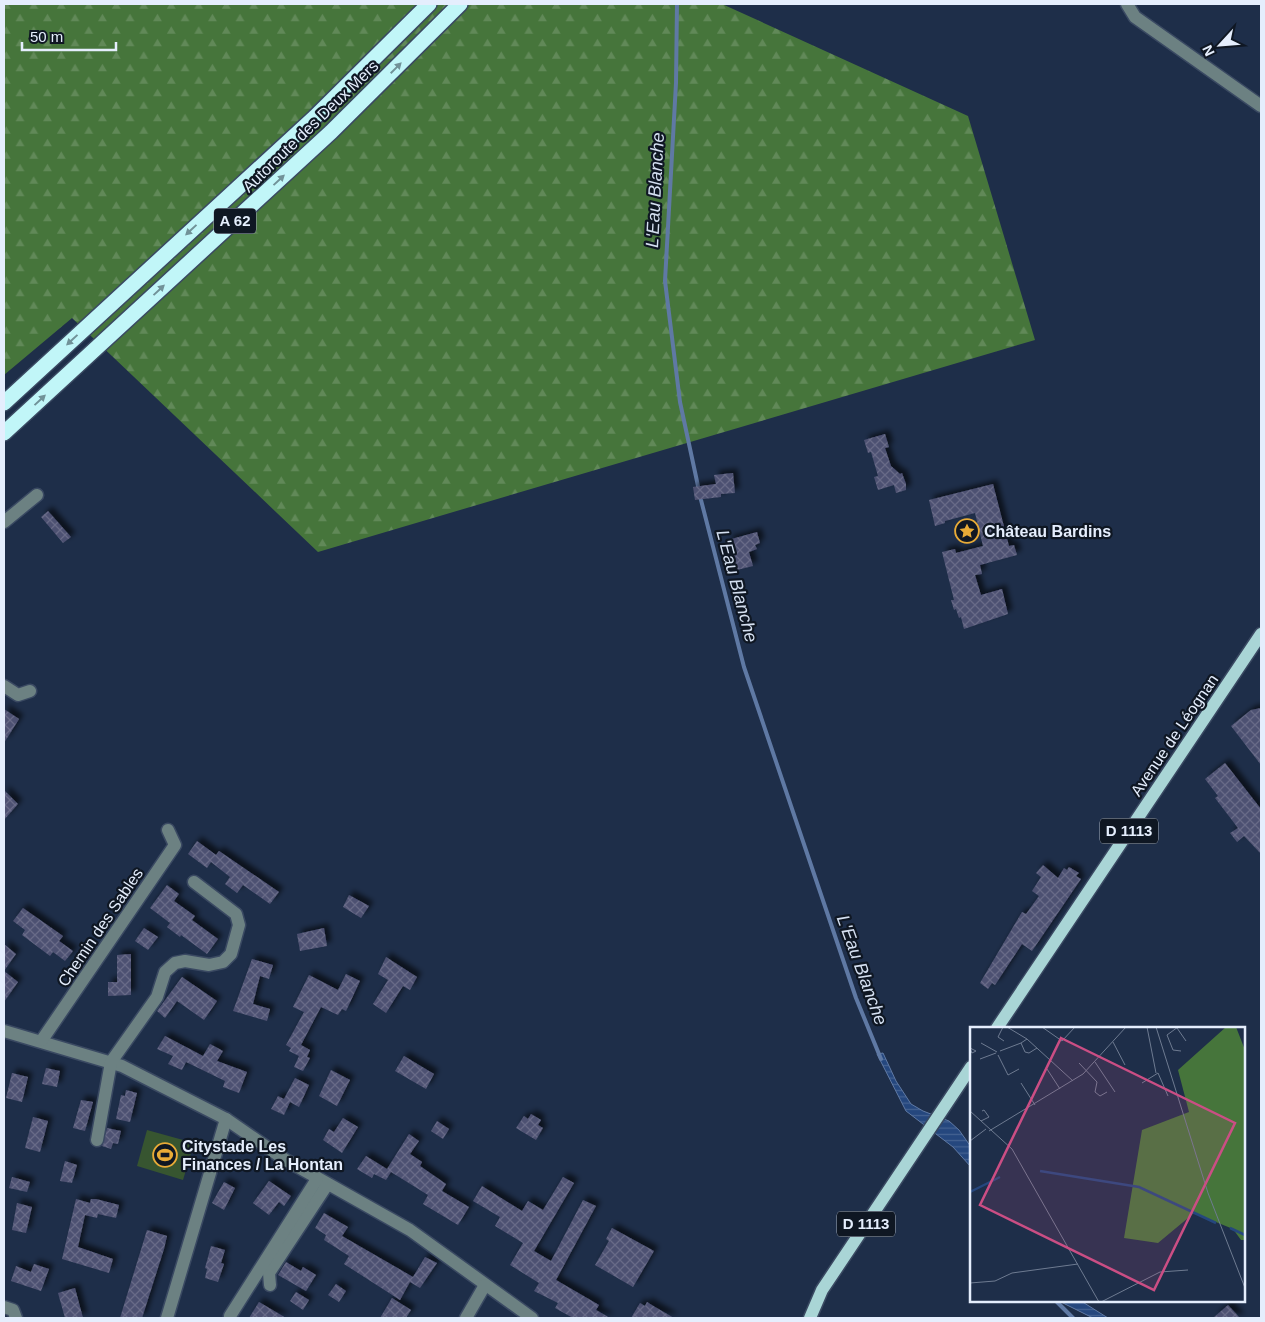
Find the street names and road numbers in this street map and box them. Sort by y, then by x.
street label: Autoroute des Deux Mers [239,57,382,195]
road number: A 62 [214,208,256,234]
street label: Avenue de Léognan [1127,671,1221,799]
road number: D 1113 [1100,818,1158,844]
street label: Chemin des Sables [55,865,146,990]
road number: D 1113 [837,1212,895,1236]

